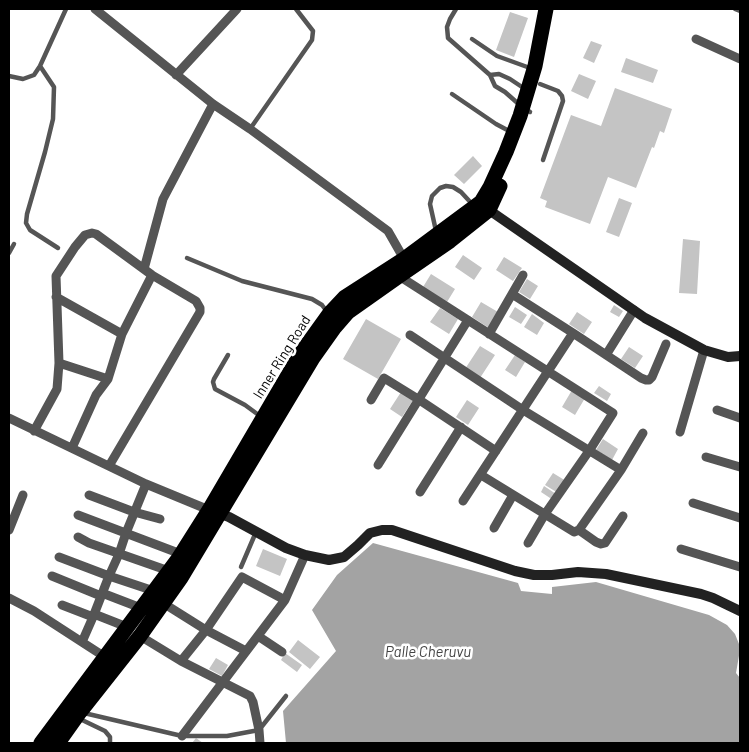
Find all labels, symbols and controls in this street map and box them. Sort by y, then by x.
street label: Inner Ring Road [250,312,314,402]
water label: Palle Cheruvu [385,643,471,661]

